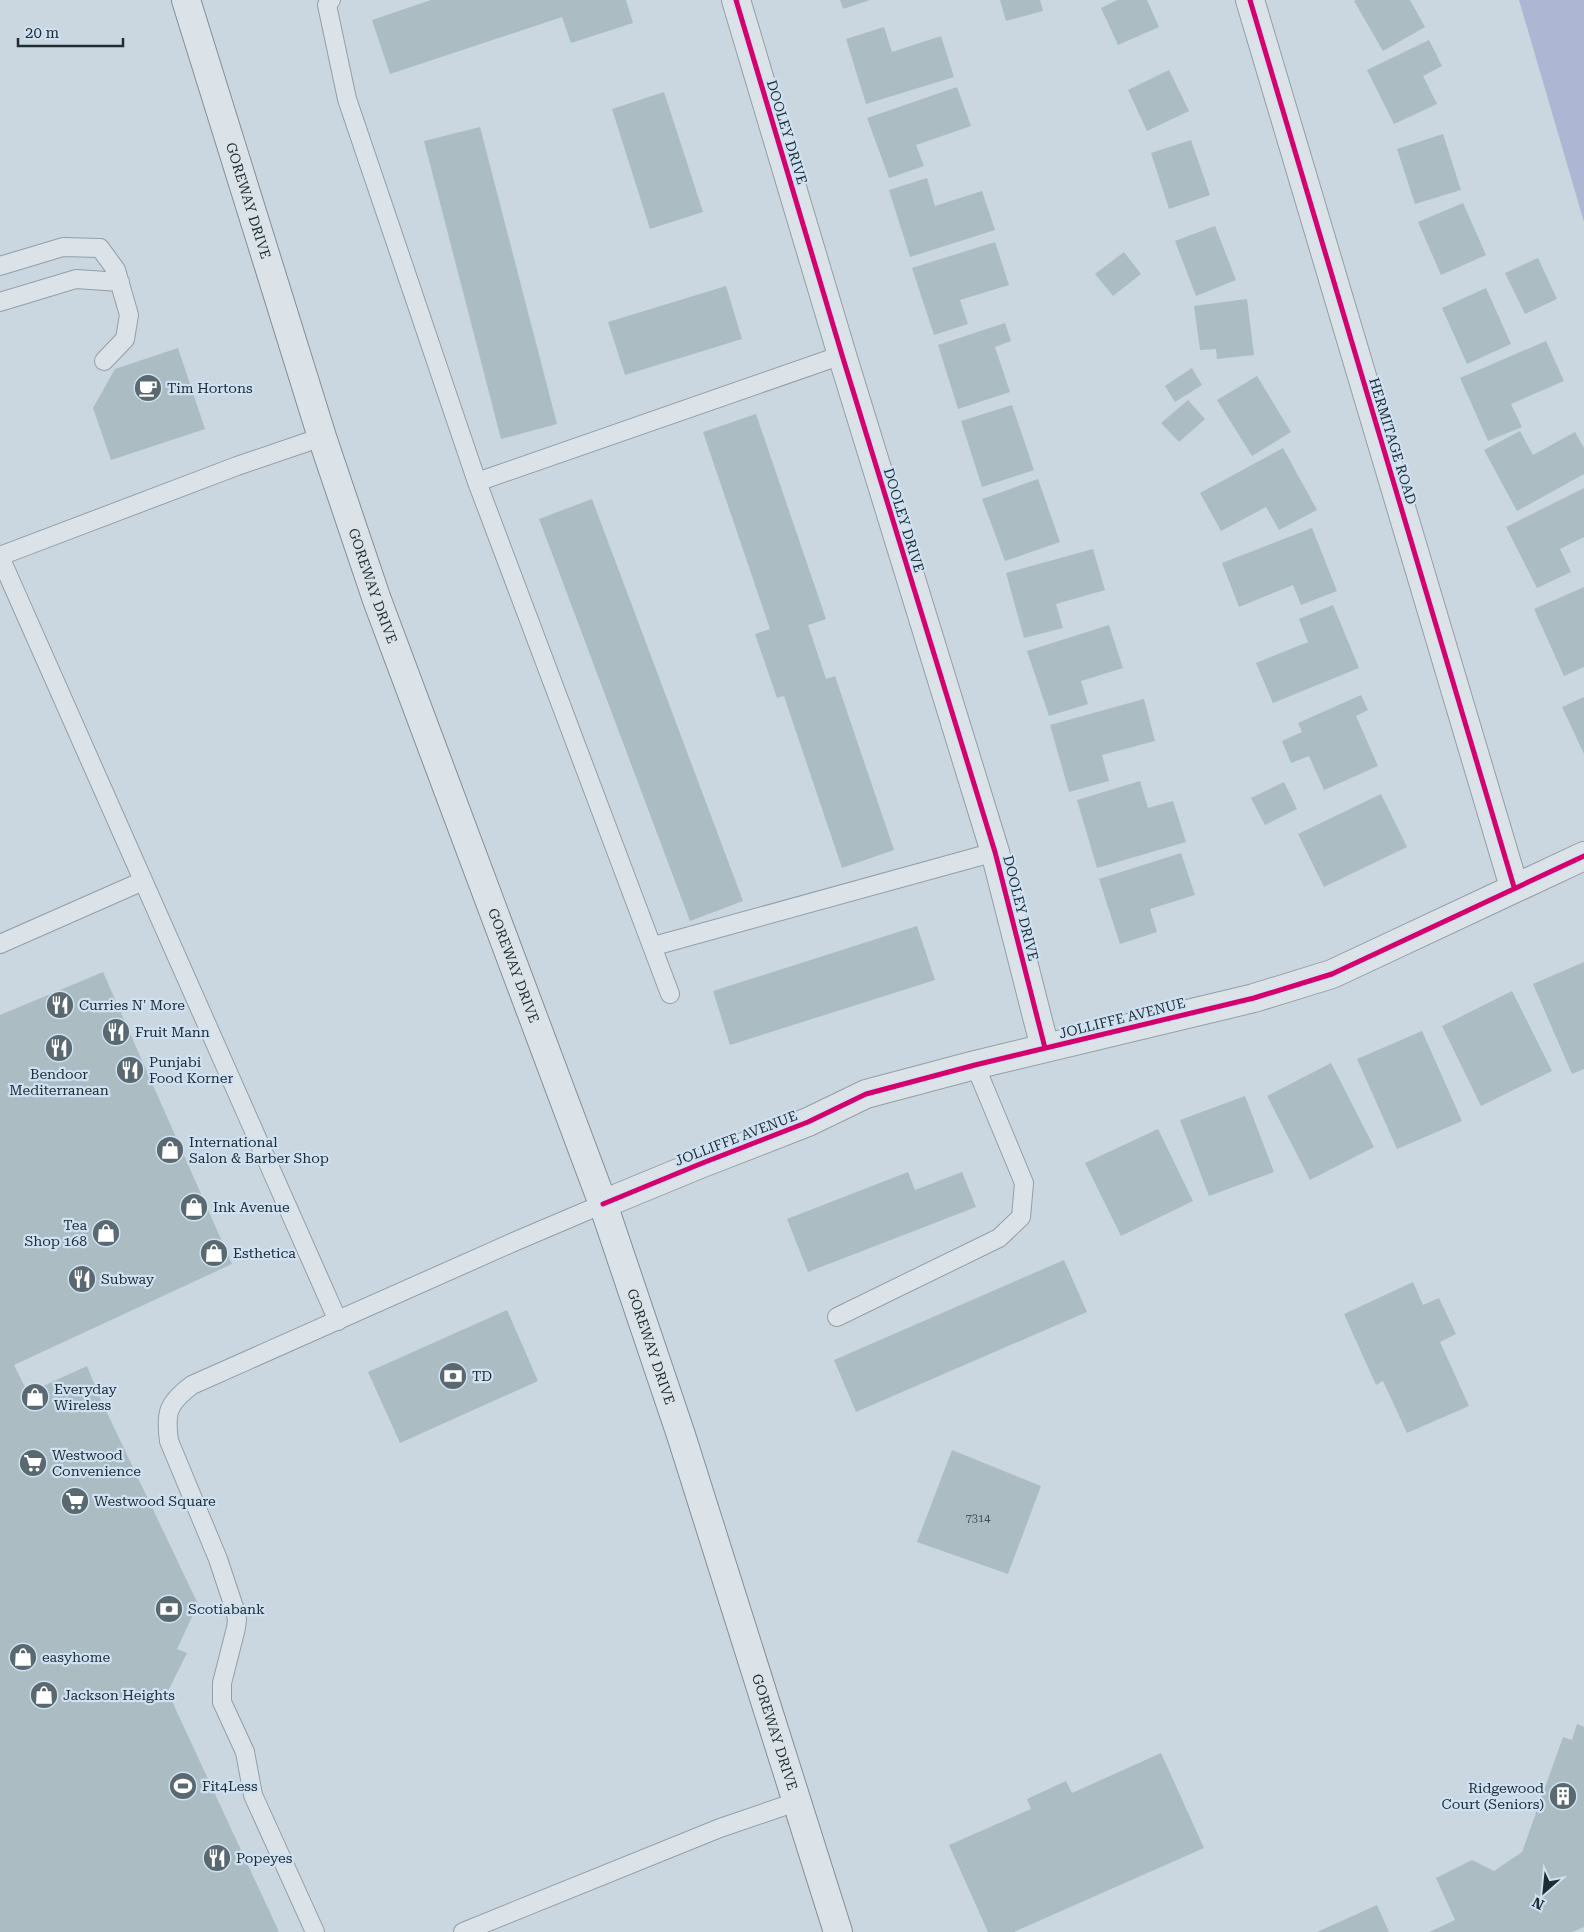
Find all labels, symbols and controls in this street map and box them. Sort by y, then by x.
scale bar [18,15,122,47]
text: 20 m [25,24,60,42]
street label: DOOLEY DRIVE [764,78,810,186]
street label: GOREWAY DRIVE [223,140,274,261]
cafe icon: Tim Hortons [133,373,163,403]
street label: HERMITAGE ROAD [1366,376,1420,507]
place label: Tim Hortons [167,380,253,396]
street label: DOOLEY DRIVE [881,466,927,574]
street label: GOREWAY DRIVE [345,526,401,646]
street label: DOOLEY DRIVE [1000,854,1042,962]
street label: GOREWAY DRIVE [485,906,542,1025]
restaurant icon: Curries N' More [45,990,75,1020]
street label: JOLLIFFE AVENUE [1057,995,1187,1041]
place label: Curries N' More [79,997,185,1013]
restaurant icon: Fruit Mann [101,1017,131,1047]
place label: Fruit Mann [135,1024,210,1040]
restaurant icon: Bendoor Mediterranean [44,1033,74,1063]
place label: Punjabi Food Korner [149,1054,233,1086]
restaurant icon: Punjabi Food Korner [115,1055,145,1085]
place label: Bendoor Mediterranean [9,1066,109,1098]
street label: JOLLIFFE AVENUE [672,1107,800,1169]
place label: International Salon & Barber Shop [189,1134,329,1166]
shop icon: International Salon & Barber Shop [155,1135,185,1165]
shop icon: Ink Avenue [179,1192,209,1222]
place label: Ink Avenue [213,1199,290,1215]
place label: Tea Shop 168 [24,1217,87,1249]
shop icon: Tea Shop 168 [91,1218,121,1248]
shop icon: Esthetica [199,1238,229,1268]
place label: Esthetica [233,1245,296,1261]
restaurant icon: Subway [67,1264,97,1294]
place label: Subway [101,1271,155,1287]
street label: GOREWAY DRIVE [624,1287,678,1406]
bank icon: TD [438,1361,468,1391]
place label: TD [472,1368,492,1384]
place label: Everyday Wireless [54,1381,118,1413]
shop icon: Everyday Wireless [20,1382,50,1412]
place label: Westwood Convenience [52,1447,141,1479]
supermarket icon: Westwood Convenience [18,1448,48,1478]
supermarket icon: Westwood Square [60,1486,90,1516]
place label: Westwood Square [94,1493,216,1509]
house number: 7314 [966,1512,991,1525]
bank icon: Scotiabank [154,1594,184,1624]
place label: Scotiabank [188,1601,265,1617]
shop icon: easyhome [8,1642,38,1672]
place label: easyhome [42,1649,110,1665]
street label: GOREWAY DRIVE [749,1672,801,1792]
shop icon: Jackson Heights [29,1680,59,1710]
place label: Jackson Heights [63,1687,175,1703]
sports icon: Fit4Less [168,1771,198,1801]
place label: Fit4Less [202,1778,258,1794]
place label: Ridgewood Court (Seniors) [1442,1780,1544,1812]
building icon: Ridgewood Court (Seniors) [1548,1781,1578,1811]
restaurant icon: Popeyes [202,1843,232,1873]
place label: Popeyes [236,1850,293,1866]
north arrow [1519,1867,1569,1917]
text: N [1529,1894,1547,1913]

